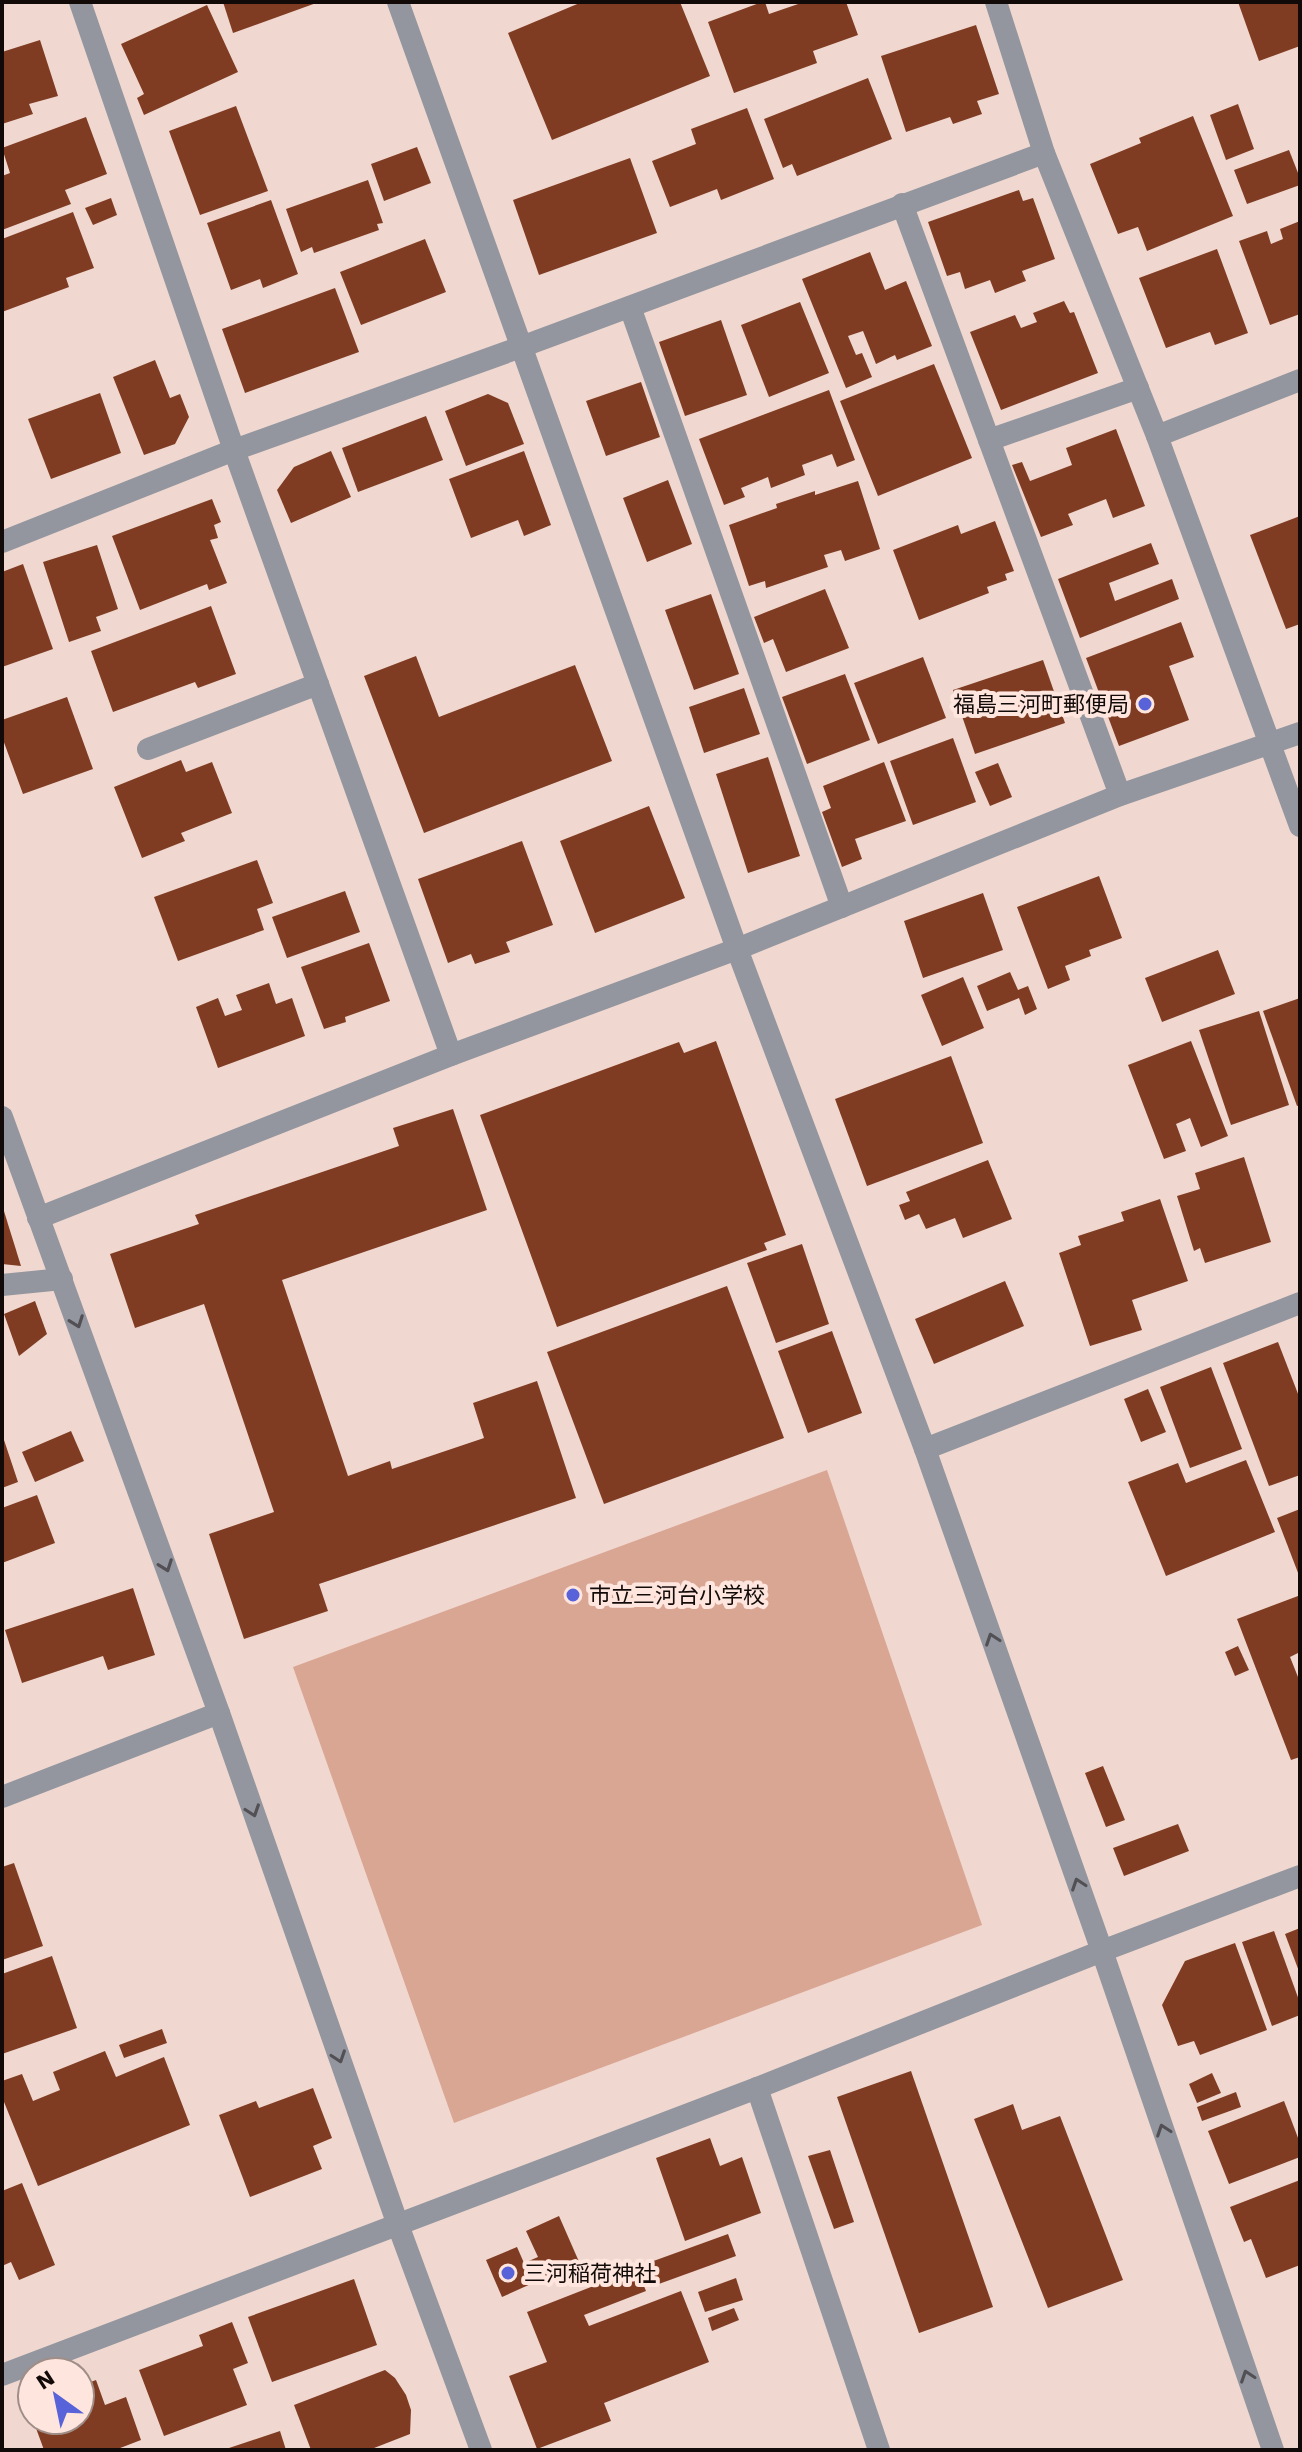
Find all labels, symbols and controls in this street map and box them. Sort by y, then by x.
place label: 福島三河町郵便局 [953,692,1129,717]
marker: 福島三河町郵便局 [1136,695,1154,713]
one-way arrow [68,1314,84,1328]
one-way arrow [156,1558,173,1572]
place label: 市立三河台小学校 [589,1583,765,1608]
marker: 市立三河台小学校 [564,1586,582,1604]
one-way arrow [985,1633,1001,1647]
one-way arrow [244,1803,260,1817]
one-way arrow [1072,1878,1088,1892]
one-way arrow [330,2049,346,2063]
one-way arrow [1157,2124,1173,2138]
place label: 三河稲荷神社 [524,2261,656,2286]
marker: 三河稲荷神社 [499,2264,517,2282]
north arrow [16,2356,96,2436]
text: N [32,2365,59,2395]
one-way arrow [1241,2370,1257,2384]

